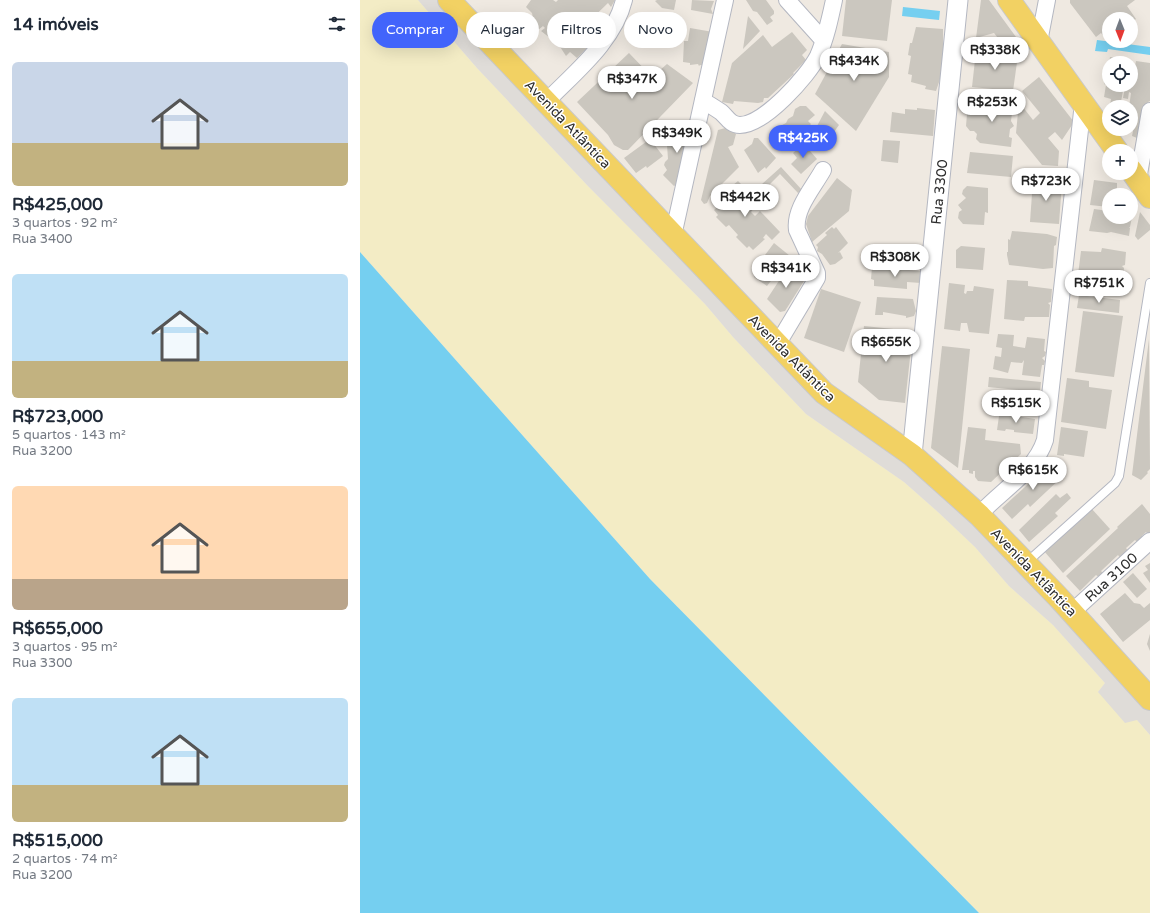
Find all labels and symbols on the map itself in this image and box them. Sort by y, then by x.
north arrow [1102,12,1138,48]
pin: R$338K [962,37,1028,71]
pin: R$434K [821,48,887,82]
pin: R$347K [599,66,665,100]
street label: Avenida Atlântica [521,76,614,172]
pin: R$253K [959,89,1025,123]
pin: R$349K [644,120,710,154]
pin: R$425K [770,125,836,159]
street label: Rua 3300 [928,159,951,225]
pin: R$723K [1013,168,1079,202]
pin: R$442K [712,184,778,218]
pin: R$308K [862,244,928,278]
pin: R$341K [753,255,819,289]
pin: R$751K [1066,270,1132,304]
street label: Avenida Atlântica [744,311,839,406]
pin: R$655K [853,329,919,363]
pin: R$515K [983,390,1049,424]
pin: R$615K [1000,457,1066,491]
street label: Avenida Atlântica [987,524,1080,620]
street label: Rua 3100 [1081,549,1141,605]

